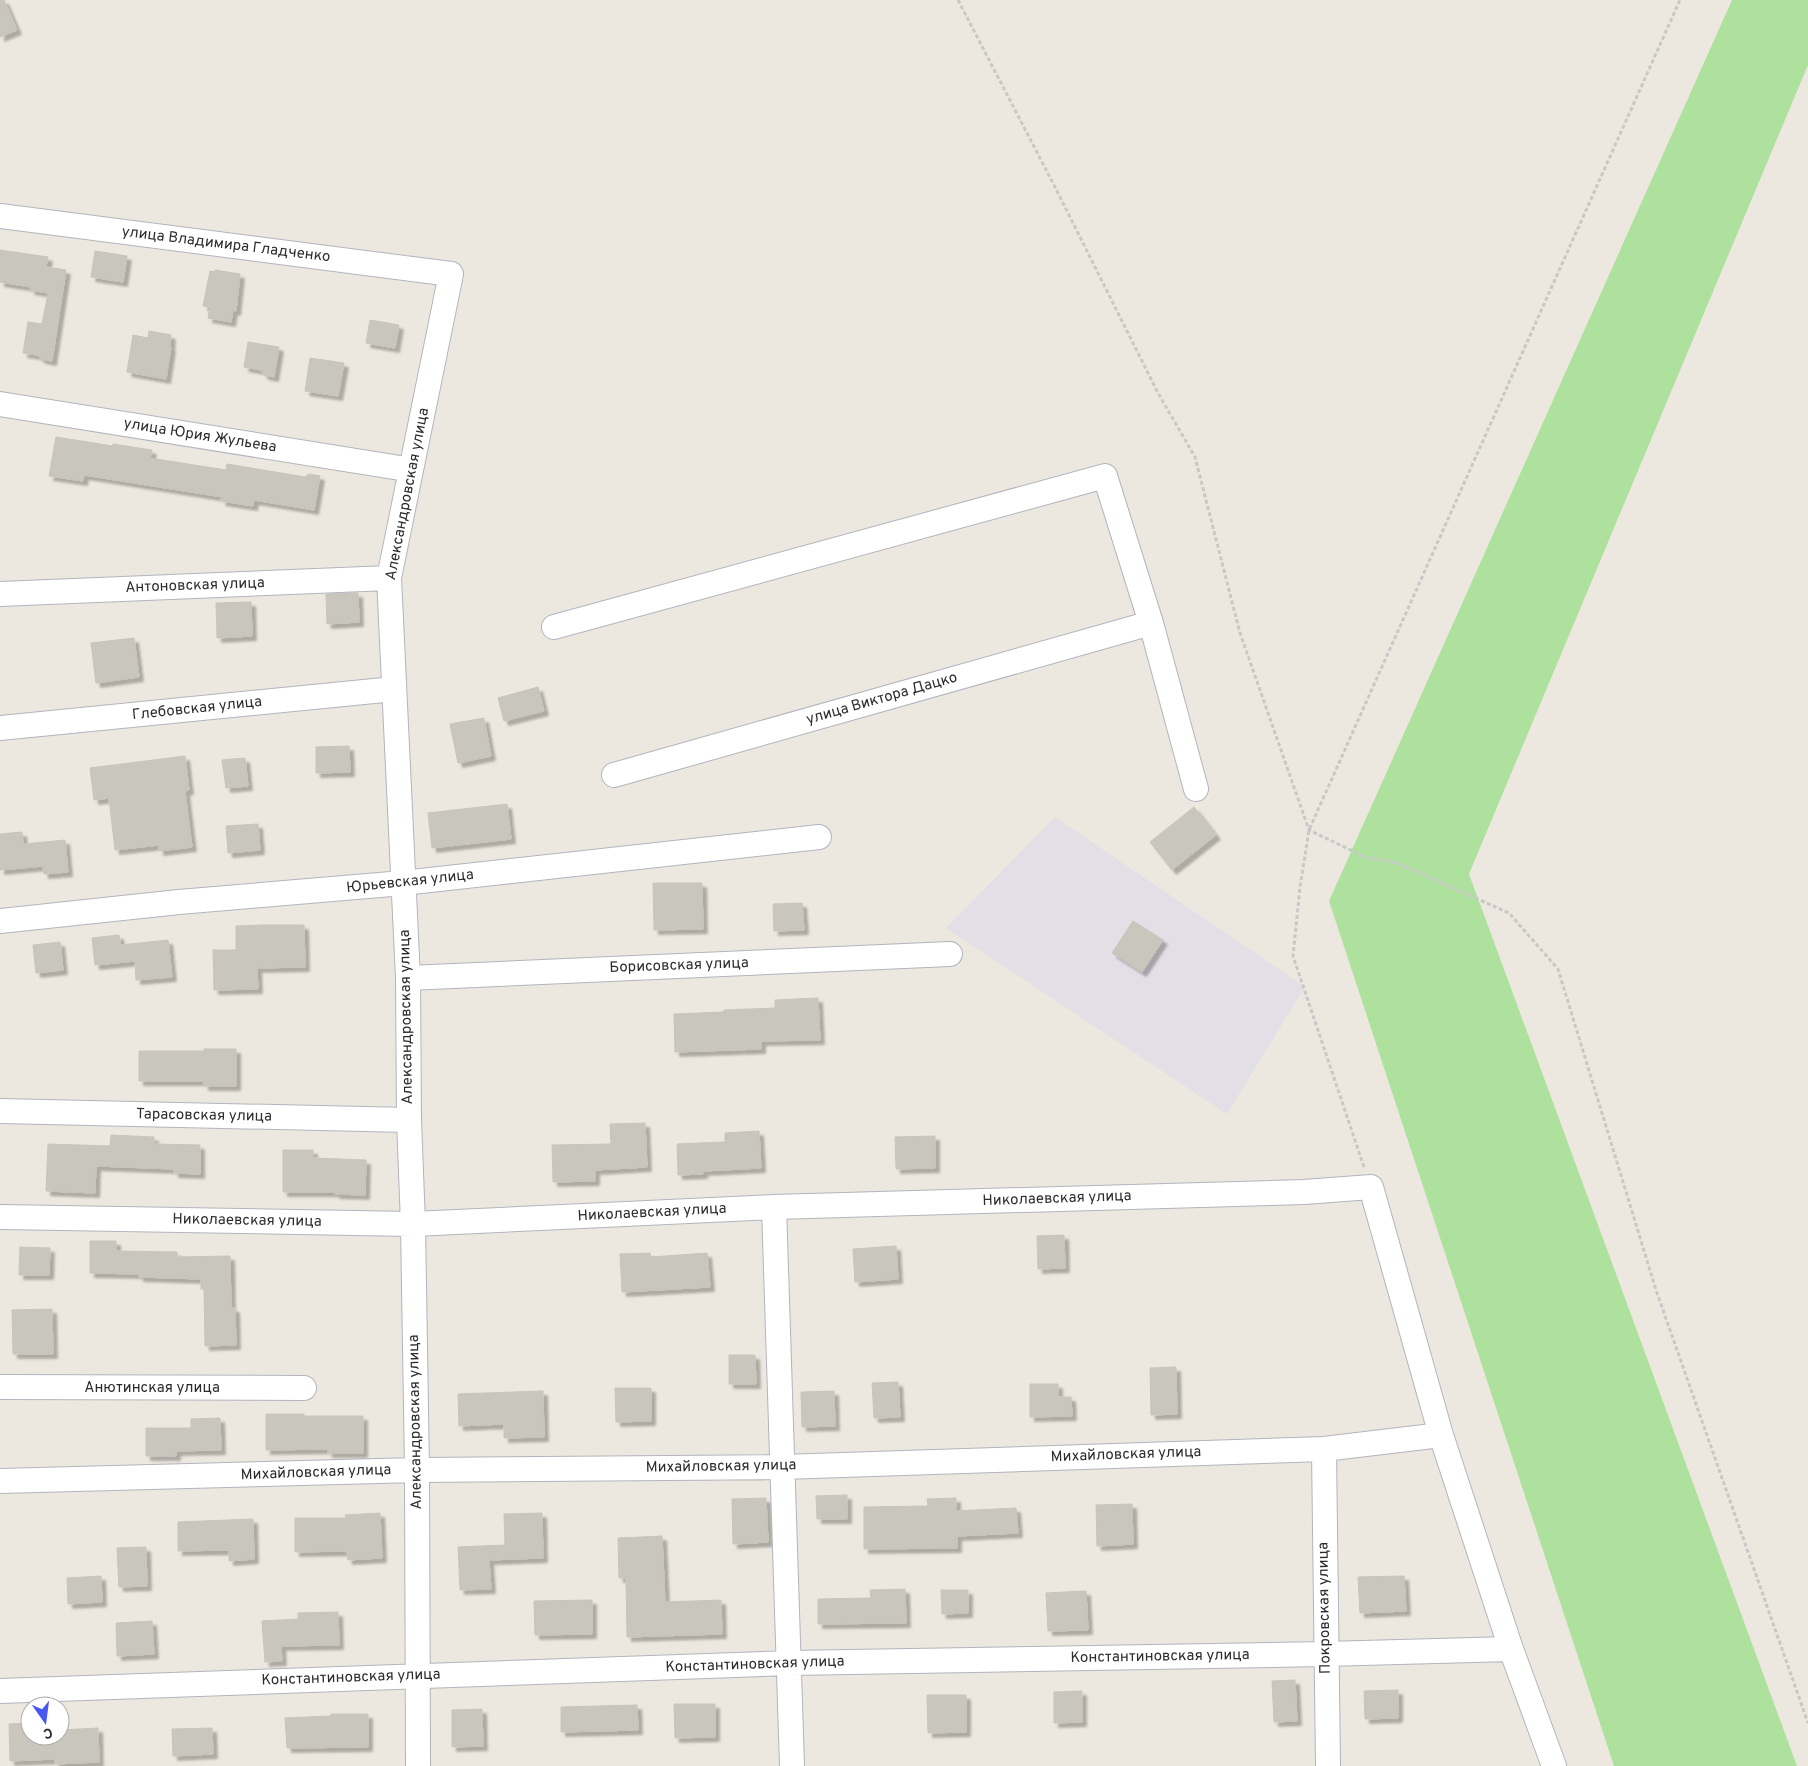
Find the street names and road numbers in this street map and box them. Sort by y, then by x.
street label: улица Владимира Гладченко [121,223,331,267]
street label: Александровская улица [382,406,434,582]
street label: улица Юрия Жульева [122,415,278,457]
street label: Антоновская улица [125,574,265,598]
street label: улица Виктора Дацко [804,668,960,730]
street label: Глебовская улица [131,693,263,725]
street label: Юрьевская улица [345,866,475,898]
street label: Александровская улица [396,929,418,1105]
street label: Борисовская улица [609,954,749,978]
street label: Тарасовская улица [136,1105,272,1127]
street label: Николаевская улица [982,1187,1132,1211]
street label: Николаевская улица [577,1200,727,1226]
street label: Николаевская улица [172,1210,322,1232]
street label: Александровская улица [405,1334,427,1510]
street label: Анютинская улица [84,1379,220,1398]
street label: Михайловская улица [1050,1443,1202,1467]
street label: Михайловская улица [645,1456,797,1478]
street label: Михайловская улица [240,1461,392,1485]
street label: Покровская улица [1314,1542,1336,1674]
street label: Константиновская улица [1070,1646,1250,1668]
street label: Константиновская улица [665,1652,845,1678]
street label: Константиновская улица [261,1665,441,1691]

